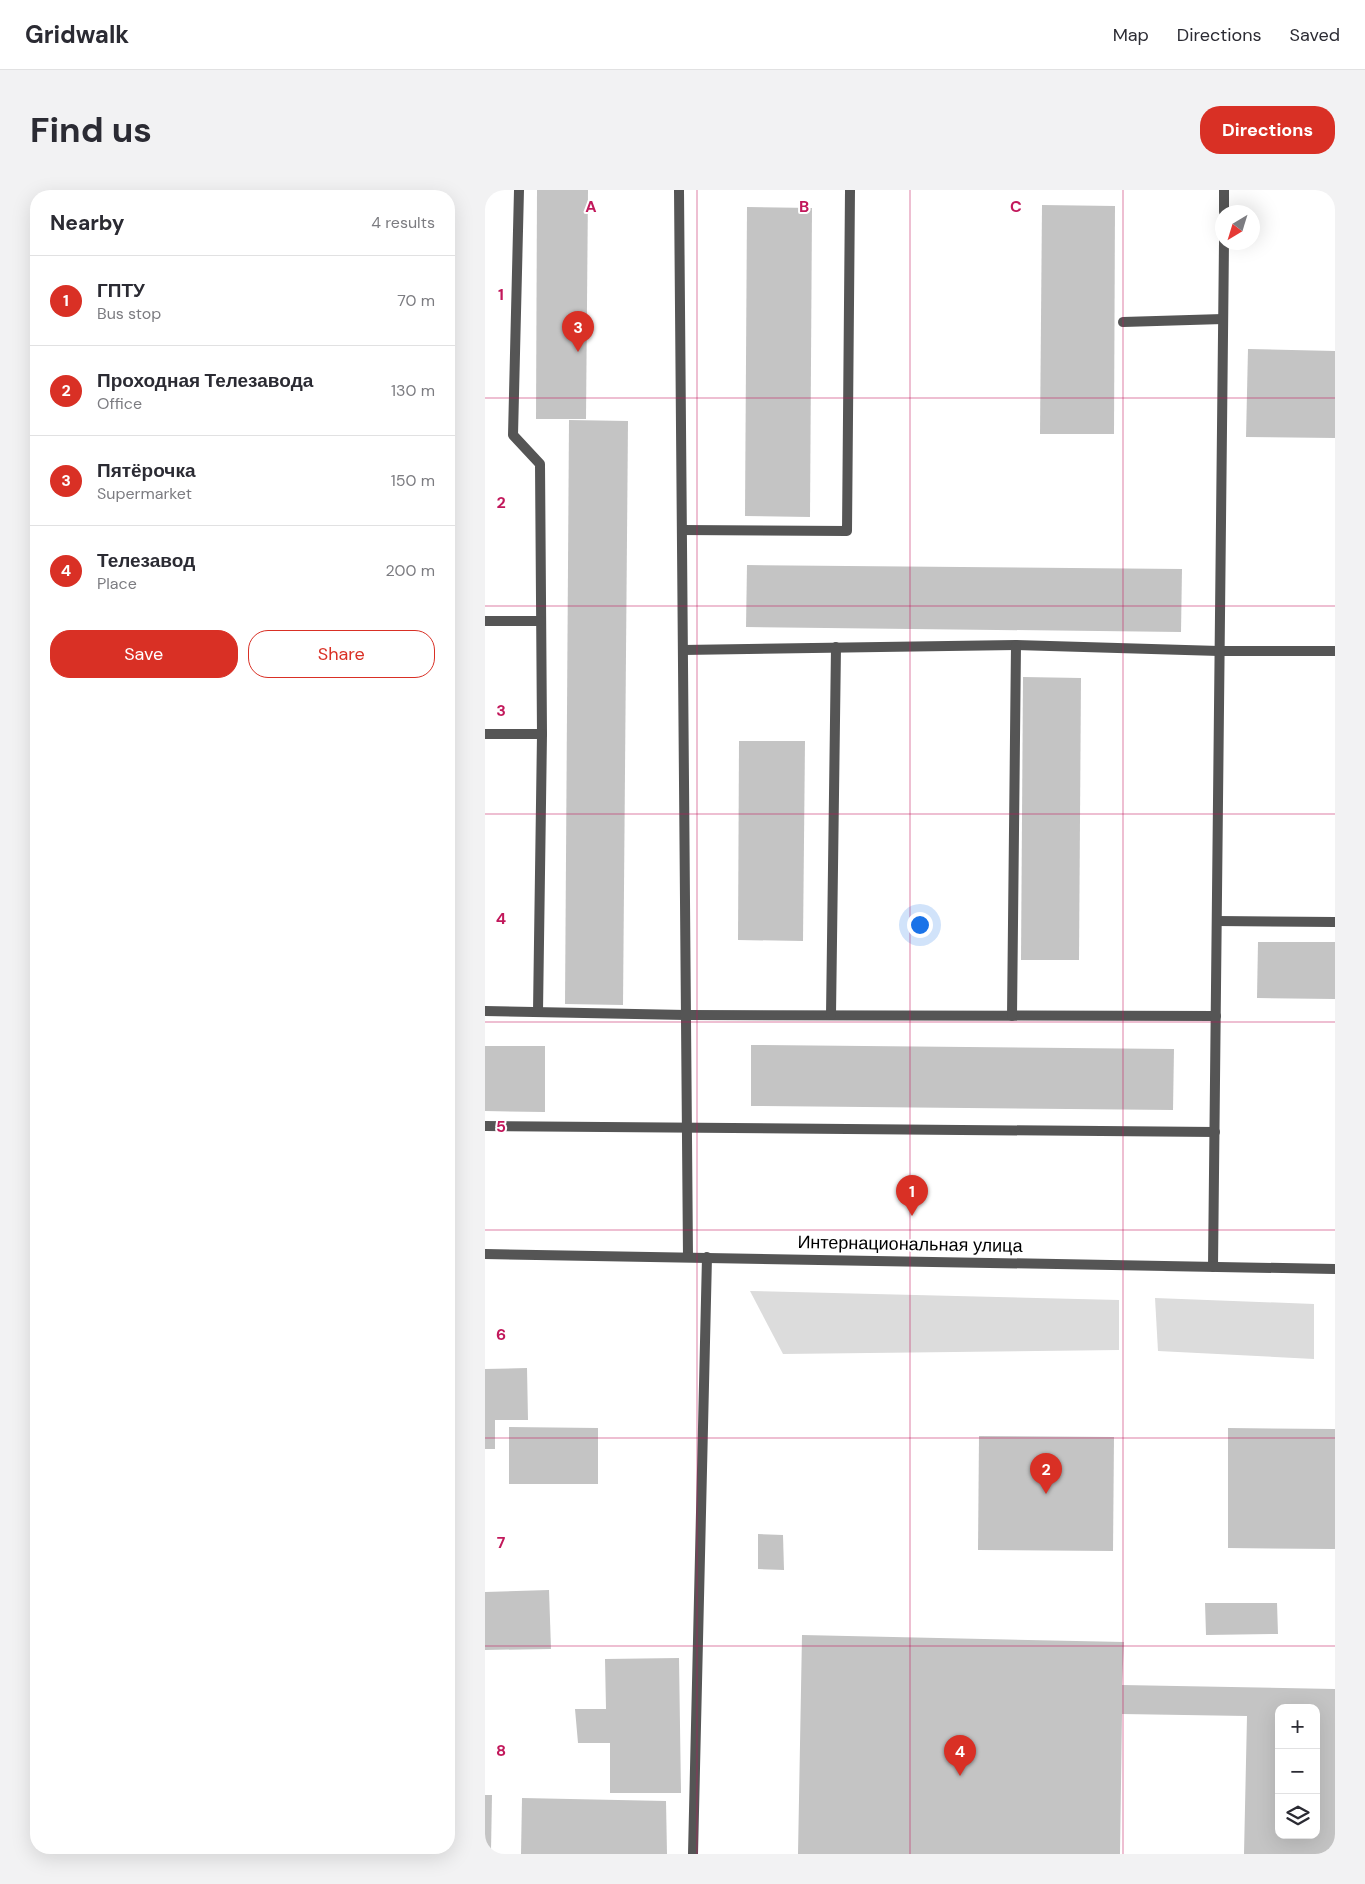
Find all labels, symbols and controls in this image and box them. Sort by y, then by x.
text: Gridwalk [25,19,129,50]
text: Map [1113,23,1149,47]
text: Directions [1177,23,1262,47]
text: Saved [1290,23,1340,47]
button: Directions [1200,106,1335,154]
text: Find us [30,107,152,153]
text: A [585,196,597,217]
text: B [799,196,809,217]
text: C [1010,196,1022,217]
north arrow [1215,205,1260,250]
text: Nearby [50,209,124,237]
text: 4 results [371,212,435,233]
text: ГПТУ [97,278,145,303]
text: 1 [498,284,504,305]
text: 1 [63,290,69,311]
text: 70 m [397,290,435,311]
text: Bus stop [97,303,161,324]
pin: 3 [562,311,594,352]
text: Проходная Телезавода [97,368,313,393]
text: 2 [61,380,71,401]
text: 130 m [391,380,435,401]
text: Office [97,393,142,414]
text: Пятёрочка [97,458,195,483]
text: 3 [61,470,71,491]
text: 150 m [391,470,435,491]
text: Supermarket [97,483,192,504]
text: 2 [496,492,506,513]
text: Телезавод [97,548,195,573]
text: 4 [61,560,71,581]
text: 200 m [386,560,435,581]
text: Place [97,573,137,594]
button: Save [50,630,238,678]
button: Share [248,630,435,678]
text: 3 [496,700,506,721]
text: 4 [496,908,506,929]
your location [907,912,933,938]
text: 5 [496,1116,506,1137]
pin: 1 [896,1175,928,1216]
street label: Интернациональная улица [797,1230,1024,1258]
text: 6 [496,1324,506,1345]
pin: 2 [1030,1453,1062,1494]
text: 7 [497,1532,506,1553]
map controls [1275,1704,1320,1839]
button: + [1275,1704,1320,1749]
pin: 4 [944,1735,976,1776]
text: 8 [496,1740,506,1761]
button: − [1275,1749,1320,1794]
button: layers [1275,1794,1320,1839]

